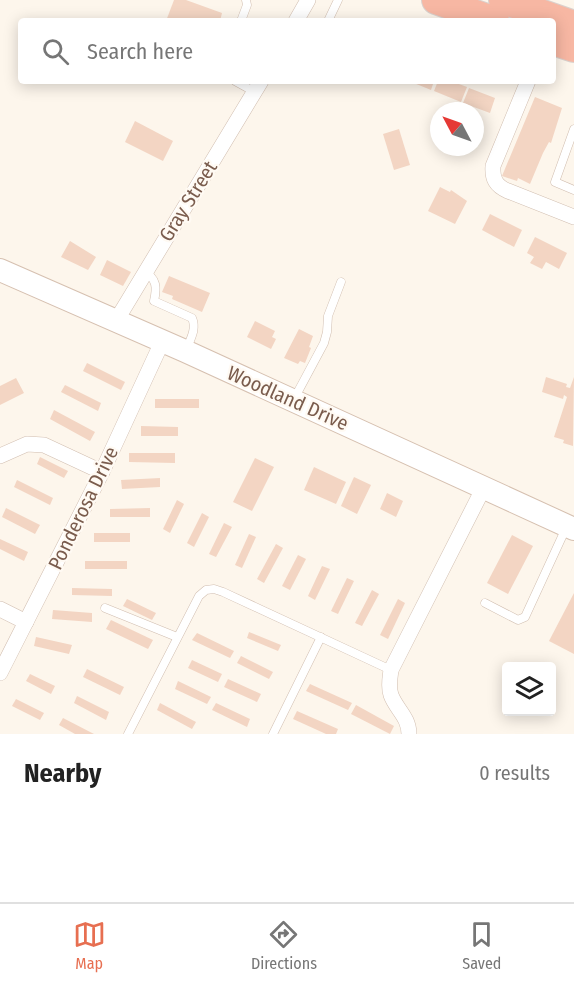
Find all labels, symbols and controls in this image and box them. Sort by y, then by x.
search box [18,18,556,84]
icon: search [39,35,72,68]
text: Search here [87,38,193,65]
north arrow [430,102,484,156]
street label: Gray Street [154,156,222,246]
street label: Woodland Drive [224,361,352,435]
street label: Ponderosa Drive [43,443,123,573]
map controls [502,662,556,716]
button: layers [502,662,556,716]
text: Nearby [24,758,101,789]
text: 0 results [479,761,550,785]
tab: Map [73,918,106,973]
tab: Directions [251,918,317,973]
tab: Saved [462,918,501,973]

